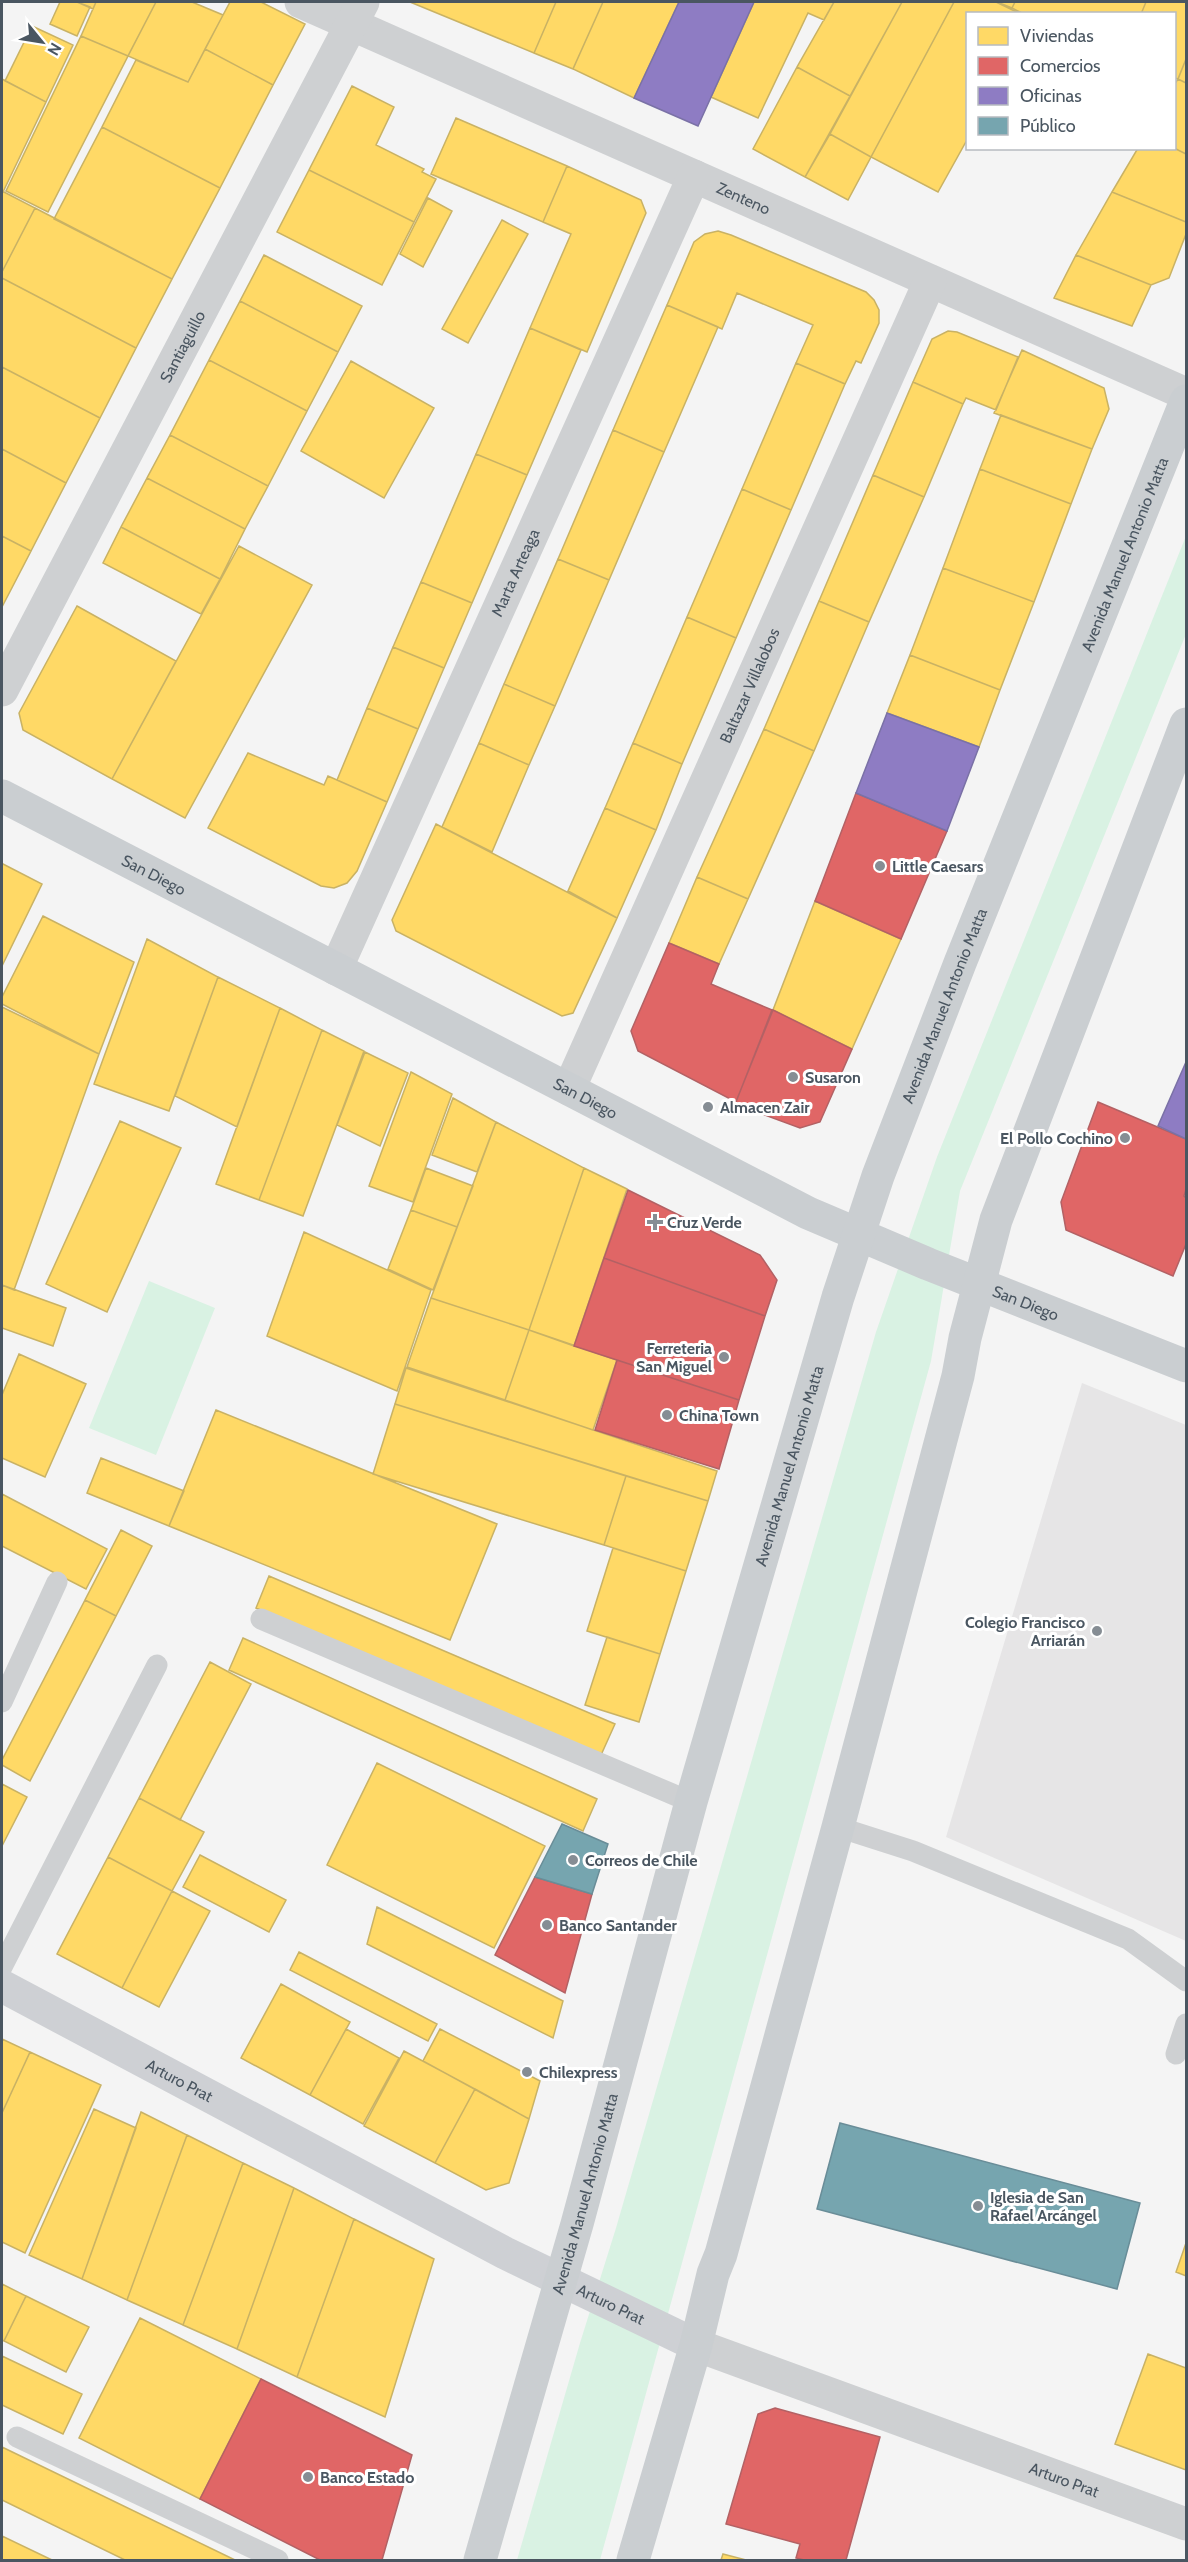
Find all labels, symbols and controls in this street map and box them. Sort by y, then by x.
north arrow [12,12,72,72]
legend [966,12,1176,150]
text: Viviendas [1020,25,1094,47]
text: N [44,40,66,59]
text: Comercios [1020,55,1101,77]
text: Oficinas [1020,85,1082,107]
text: Público [1020,115,1076,137]
street label: Zenteno [714,178,773,218]
street label: Santiaguillo [156,307,209,386]
street label: Avenida Manuel Antonio Matta [1077,454,1172,654]
street label: Marta Arteaga [487,525,543,619]
street label: Baltazar Villalobos [715,625,783,746]
street label: San Diego [119,850,189,899]
place label: Little Caesars [892,857,984,876]
marker: Little Caesars [873,859,887,873]
street label: Avenida Manuel Antonio Matta [897,905,991,1106]
place label: Susaron [805,1068,861,1087]
marker: Susaron [786,1070,800,1084]
street label: San Diego [550,1073,621,1122]
place label: Almacen Zair [720,1098,810,1117]
marker: Almacen Zair [701,1100,715,1114]
place label: El Pollo Cochino [1000,1129,1113,1148]
marker: El Pollo Cochino [1118,1131,1132,1145]
place label: Cruz Verde [667,1213,742,1232]
marker: Cruz Verde [648,1215,662,1229]
street label: San Diego [990,1281,1062,1324]
place label: Ferreteria San Miguel [636,1339,712,1376]
marker: Ferreteria San Miguel [717,1350,731,1364]
street label: Avenida Manuel Antonio Matta [751,1363,827,1568]
place label: China Town [679,1406,759,1425]
marker: China Town [660,1408,674,1422]
place label: Colegio Francisco Arriarán [965,1613,1085,1650]
marker: Colegio Francisco Arriarán [1090,1624,1104,1638]
place label: Correos de Chile [585,1851,698,1870]
marker: Correos de Chile [566,1853,580,1867]
place label: Banco Santander [559,1916,677,1935]
marker: Banco Santander [540,1918,554,1932]
street label: Arturo Prat [143,2055,217,2106]
place label: Chilexpress [539,2063,618,2082]
marker: Chilexpress [520,2065,534,2079]
street label: Avenida Manuel Antonio Matta [548,2091,622,2296]
place label: Iglesia de San Rafael Arcángel [990,2188,1097,2225]
marker: Iglesia de San Rafael Arcángel [971,2199,985,2213]
street label: Arturo Prat [574,2280,648,2329]
street label: Arturo Prat [1027,2458,1102,2501]
place label: Banco Estado [320,2468,414,2487]
marker: Banco Estado [301,2470,315,2484]

